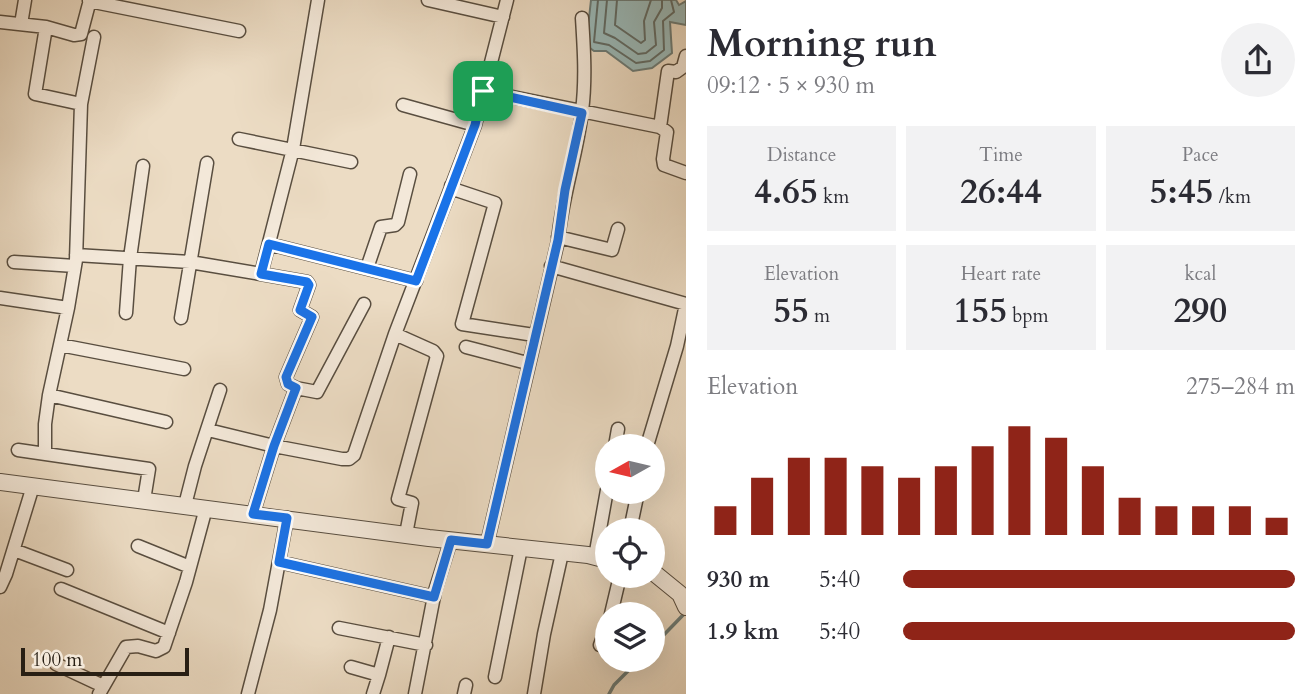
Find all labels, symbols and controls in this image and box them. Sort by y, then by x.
text: Morning run [707,18,937,70]
button: share [1221,23,1295,97]
pin [453,61,513,121]
text: 09:12 · 5 × 930 m [707,70,875,101]
icon: arrive [464,72,502,110]
text: Distance [767,142,836,168]
text: Time [979,142,1023,168]
text: Pace [1182,142,1219,168]
text: 4.65 [754,168,818,216]
text: 26:44 [960,168,1042,216]
text: 5:45 [1150,168,1214,216]
text: km [818,184,849,210]
text: /km [1214,184,1251,210]
text: Elevation [764,261,839,287]
text: Heart rate [961,261,1041,287]
text: kcal [1184,261,1216,287]
text: 55 [773,287,809,335]
text: 155 [953,287,1007,335]
text: 290 [1173,287,1227,335]
text: m [809,303,830,329]
text: bpm [1007,303,1049,329]
text: Elevation [707,371,798,402]
text: 275–284 m [1186,371,1295,402]
north arrow [595,434,665,504]
map controls [595,434,665,672]
button: locate [595,518,665,588]
text: 930 m [707,564,770,595]
text: 5:40 [819,564,860,595]
button: layers [595,602,665,672]
text: 1.9 km [707,616,779,647]
text: 5:40 [819,616,860,647]
scale bar [21,645,189,677]
text: 100 m [32,647,82,673]

